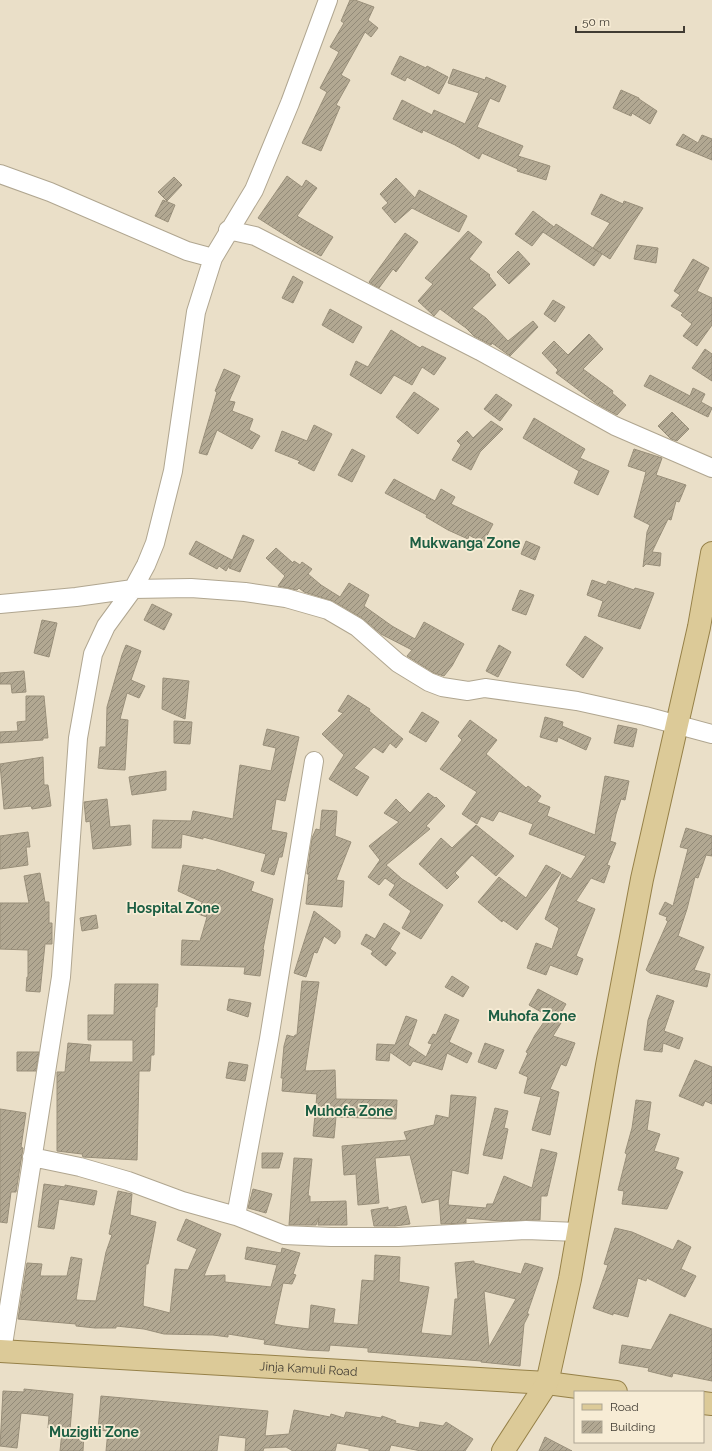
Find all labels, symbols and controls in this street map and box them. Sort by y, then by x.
scale bar [576,8,684,34]
text: 50 m [582,15,610,29]
district label: Mukwanga Zone [410,535,521,551]
district label: Hospital Zone [127,900,220,916]
district label: Muhofa Zone [488,1008,577,1024]
district label: Muhofa Zone [305,1103,394,1119]
street label: Jinja Kamuli Road [259,1359,358,1379]
legend [574,1391,704,1443]
text: Road [610,1400,639,1414]
text: Building [610,1420,656,1434]
district label: Muzigiti Zone [49,1424,140,1440]

